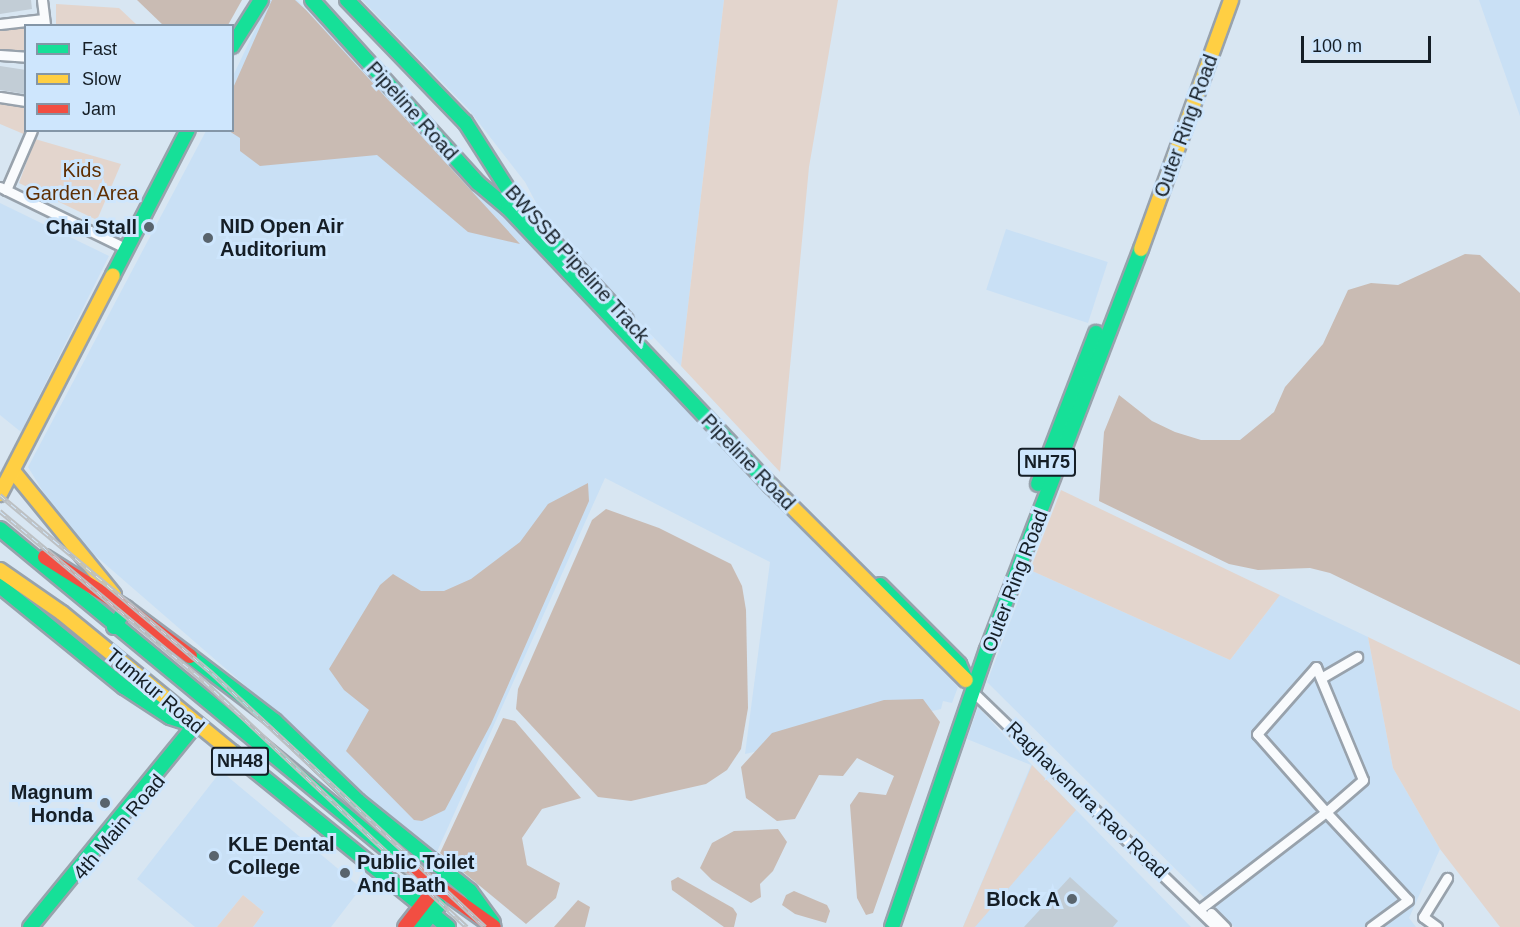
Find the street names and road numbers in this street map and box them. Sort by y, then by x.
street label: Outer Ring Road [1149,51,1223,201]
street label: Pipeline Road [361,57,463,165]
street label: BWSSB Pipeline Track [500,180,654,348]
street label: Pipeline Road [696,409,800,515]
road number: NH75 [1017,447,1077,477]
street label: Outer Ring Road [977,507,1053,655]
street label: Tumkur Road [101,643,209,739]
street label: Raghavendra Rao Road [1001,716,1173,884]
road number: NH48 [210,746,270,776]
street label: 4th Main Road [68,769,170,885]

